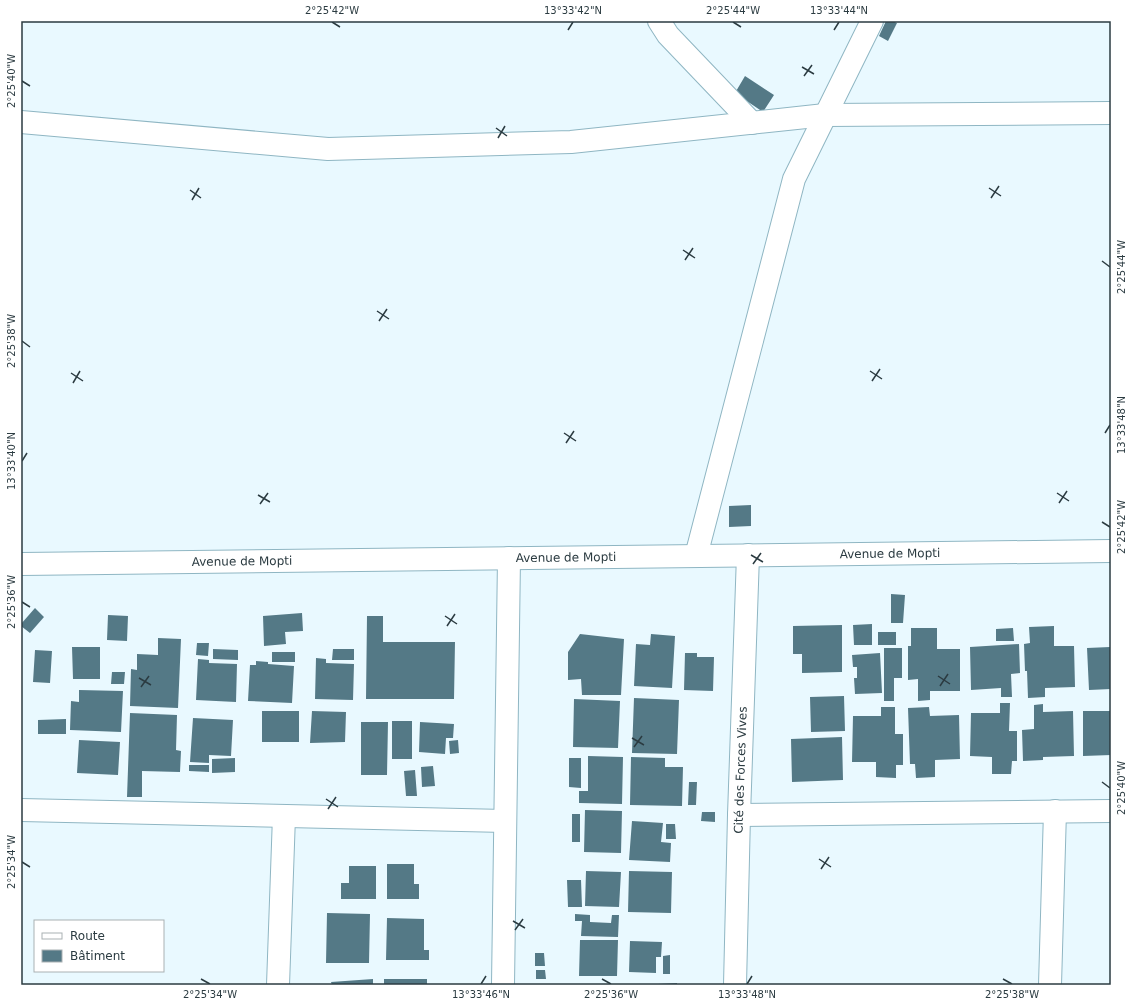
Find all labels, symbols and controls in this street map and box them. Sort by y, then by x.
text: 2°25'42"W [305,5,359,16]
text: 13°33'42"N [544,5,602,16]
text: 2°25'44"W [706,5,760,16]
text: 13°33'44"N [810,5,868,16]
text: 2°25'40"W [6,54,17,108]
text: 2°25'44"W [1116,240,1127,294]
text: 2°25'38"W [6,314,17,368]
text: 13°33'48"N [1116,396,1127,454]
text: 13°33'40"N [6,432,17,490]
text: 2°25'42"W [1116,500,1127,554]
street label: Avenue de Mopti [840,546,940,561]
street label: Avenue de Mopti [516,550,616,565]
street label: Avenue de Mopti [192,554,292,569]
text: 2°25'36"W [6,575,17,629]
street label: Cité des Forces Vives [732,706,750,834]
text: 2°25'40"W [1116,761,1127,815]
text: 2°25'34"W [6,835,17,889]
legend [34,920,164,972]
text: Route [70,929,105,943]
text: Bâtiment [70,949,125,963]
text: 2°25'34"W [183,989,237,1000]
text: 13°33'46"N [452,989,510,1000]
text: 2°25'36"W [584,989,638,1000]
text: 13°33'48"N [718,989,776,1000]
text: 2°25'38"W [985,989,1039,1000]

